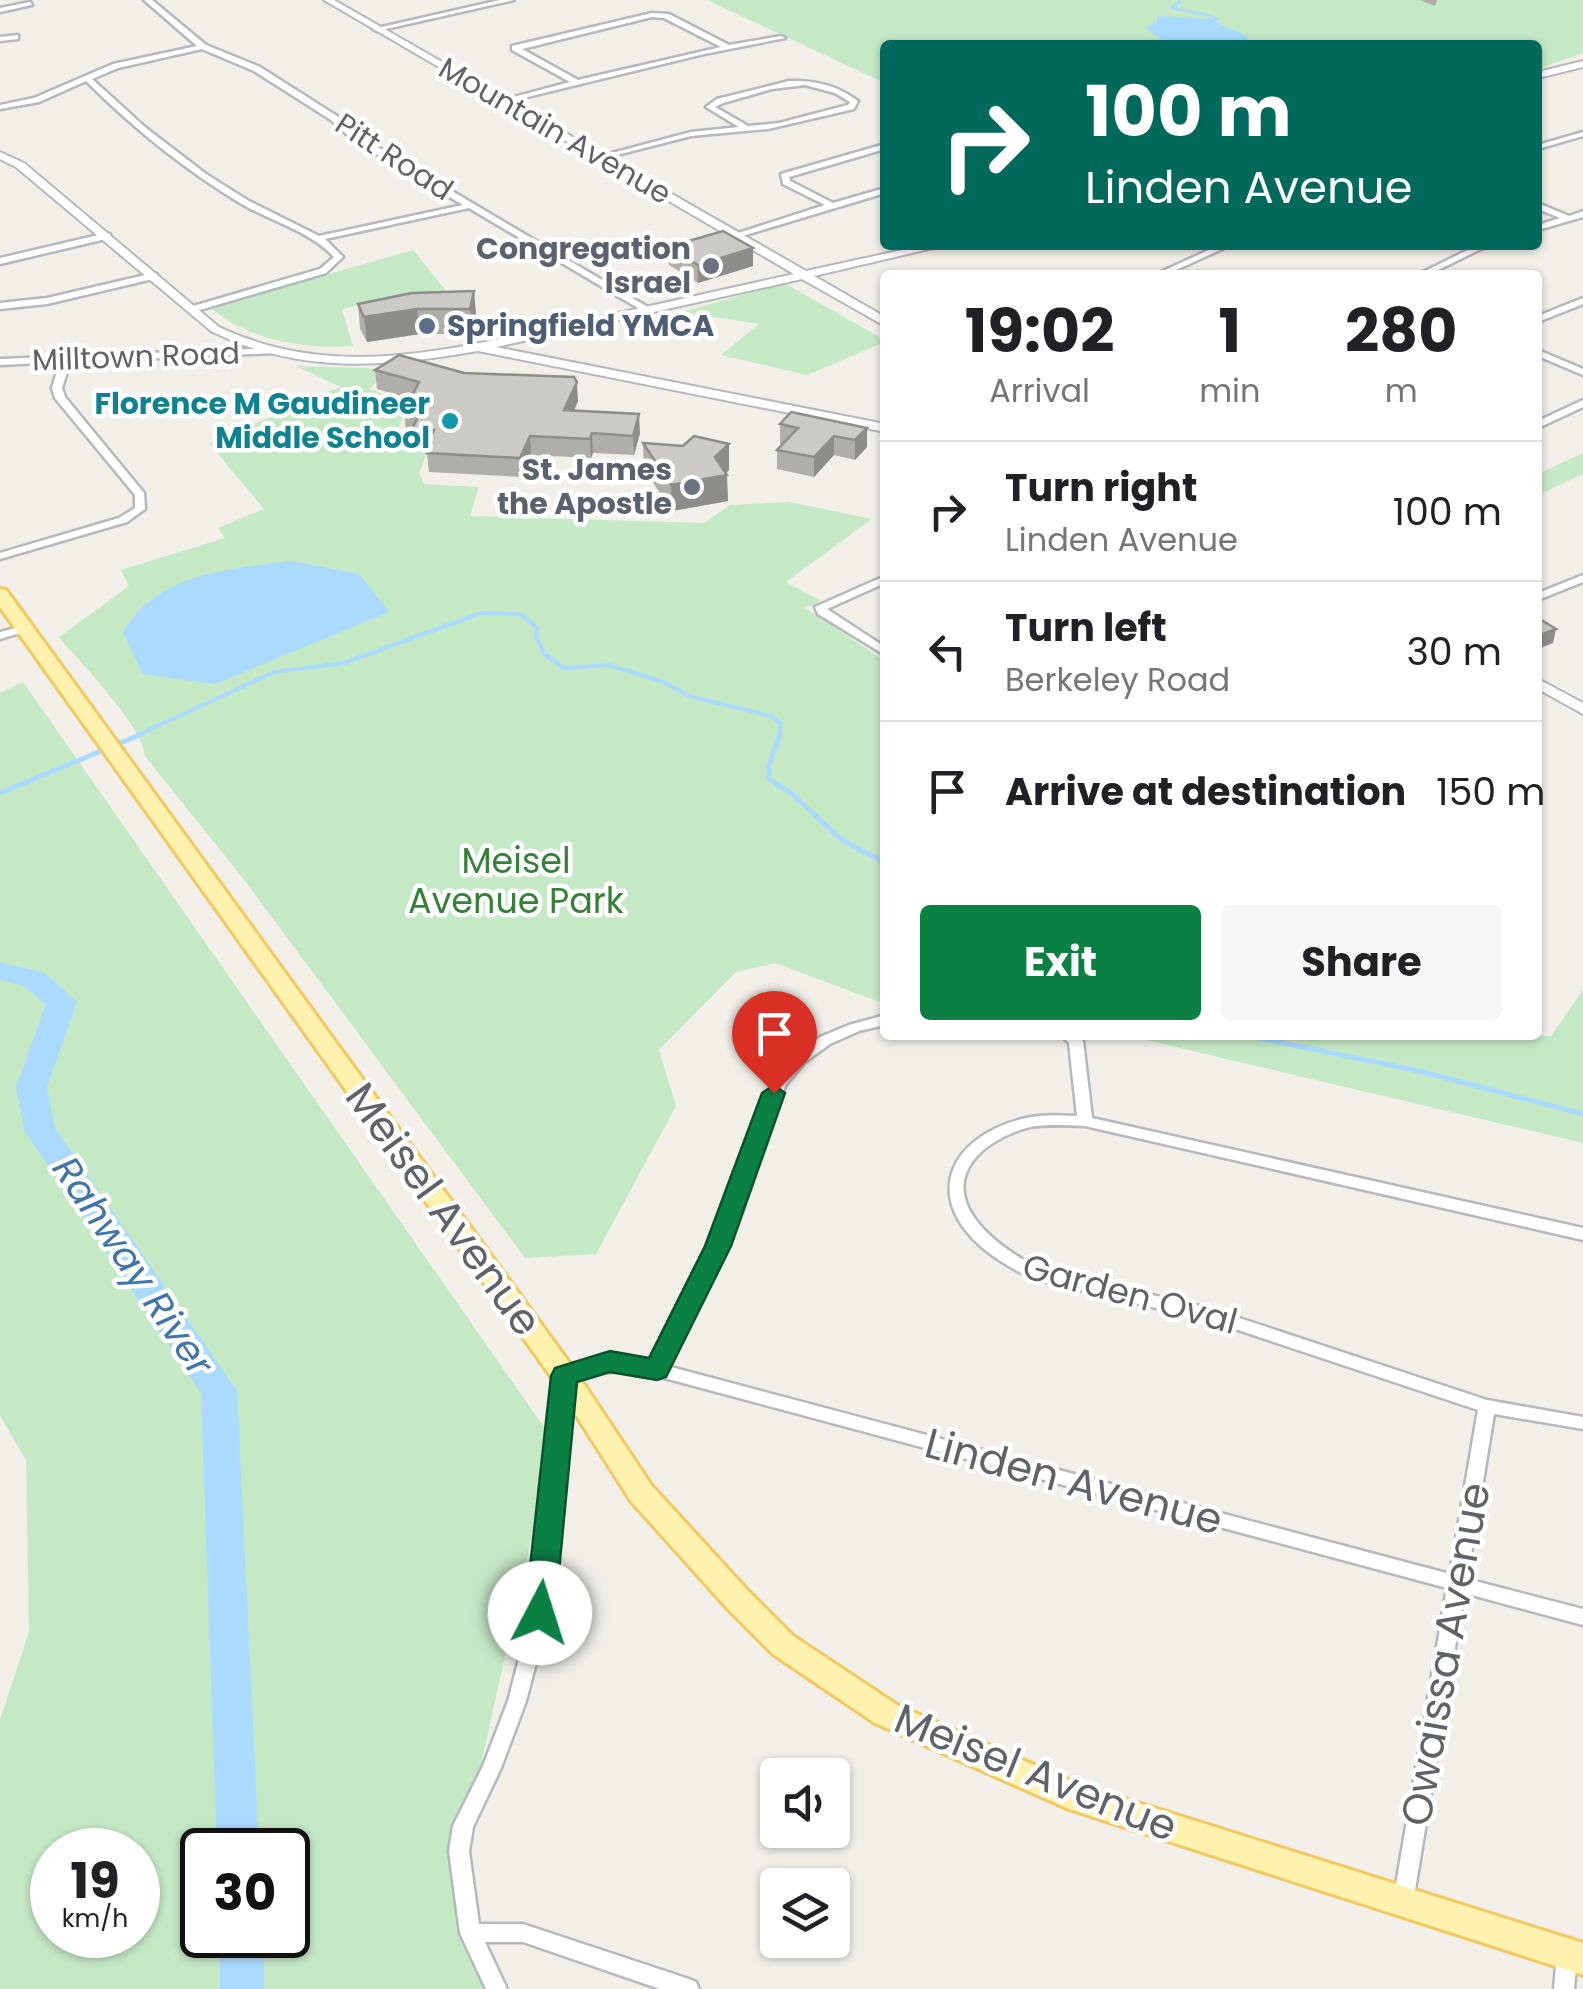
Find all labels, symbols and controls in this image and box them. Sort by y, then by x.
street label: Mountain Avenue [431,46,679,215]
text: 100 m [1085,62,1292,161]
icon: right [920,80,1050,210]
street label: Pitt Road [327,102,462,211]
text: Linden Avenue [1085,156,1412,219]
place label: Congregation Israel [476,227,691,304]
marker: Congregation Israel [700,255,722,277]
text: 19:02 [965,289,1115,373]
text: 1 [1219,289,1241,373]
text: 280 [1345,289,1457,373]
place label: Springfield YMCA [447,304,714,347]
marker: Springfield YMCA [416,315,438,337]
street label: Milltown Road [31,331,241,382]
text: Arrival [989,368,1090,413]
text: min [1199,368,1260,413]
text: m [1385,368,1418,413]
place label: Florence M Gaudineer Middle School [95,382,430,459]
marker: Florence M Gaudineer Middle School [439,410,461,432]
place label: St. James the Apostle [497,448,672,525]
text: Turn right [1005,461,1197,514]
marker: St. James the Apostle [681,476,703,498]
icon: right [920,484,975,539]
text: 100 m [1393,485,1502,538]
text: Linden Avenue [1005,517,1238,562]
text: Turn left [1005,601,1167,654]
icon: left [920,624,975,679]
text: 30 m [1406,625,1502,678]
text: Berkeley Road [1005,657,1230,702]
icon: arrive [920,764,975,819]
text: Arrive at destination [1005,765,1406,818]
text: 150 m [1436,765,1545,818]
park label: Meisel Avenue Park [408,836,624,925]
button: Exit [920,905,1201,1020]
button: Share [1221,905,1502,1020]
pin [732,991,817,1094]
icon: arrive [747,1006,802,1061]
street label: Meisel Avenue [332,1071,556,1348]
water label: Rahway River [40,1146,227,1387]
street label: Garden Oval [1017,1241,1243,1346]
street label: Linden Avenue [919,1413,1229,1550]
street label: Owaissa Avenue [1386,1478,1505,1830]
position arrow [488,1561,592,1665]
street label: Meisel Avenue [886,1689,1186,1856]
map controls [760,1758,850,1958]
button: sound [760,1758,850,1848]
speed limit sign: 30 [180,1828,310,1958]
text: 19 [70,1845,120,1916]
button: layers [760,1868,850,1958]
text: km/h [62,1901,128,1936]

